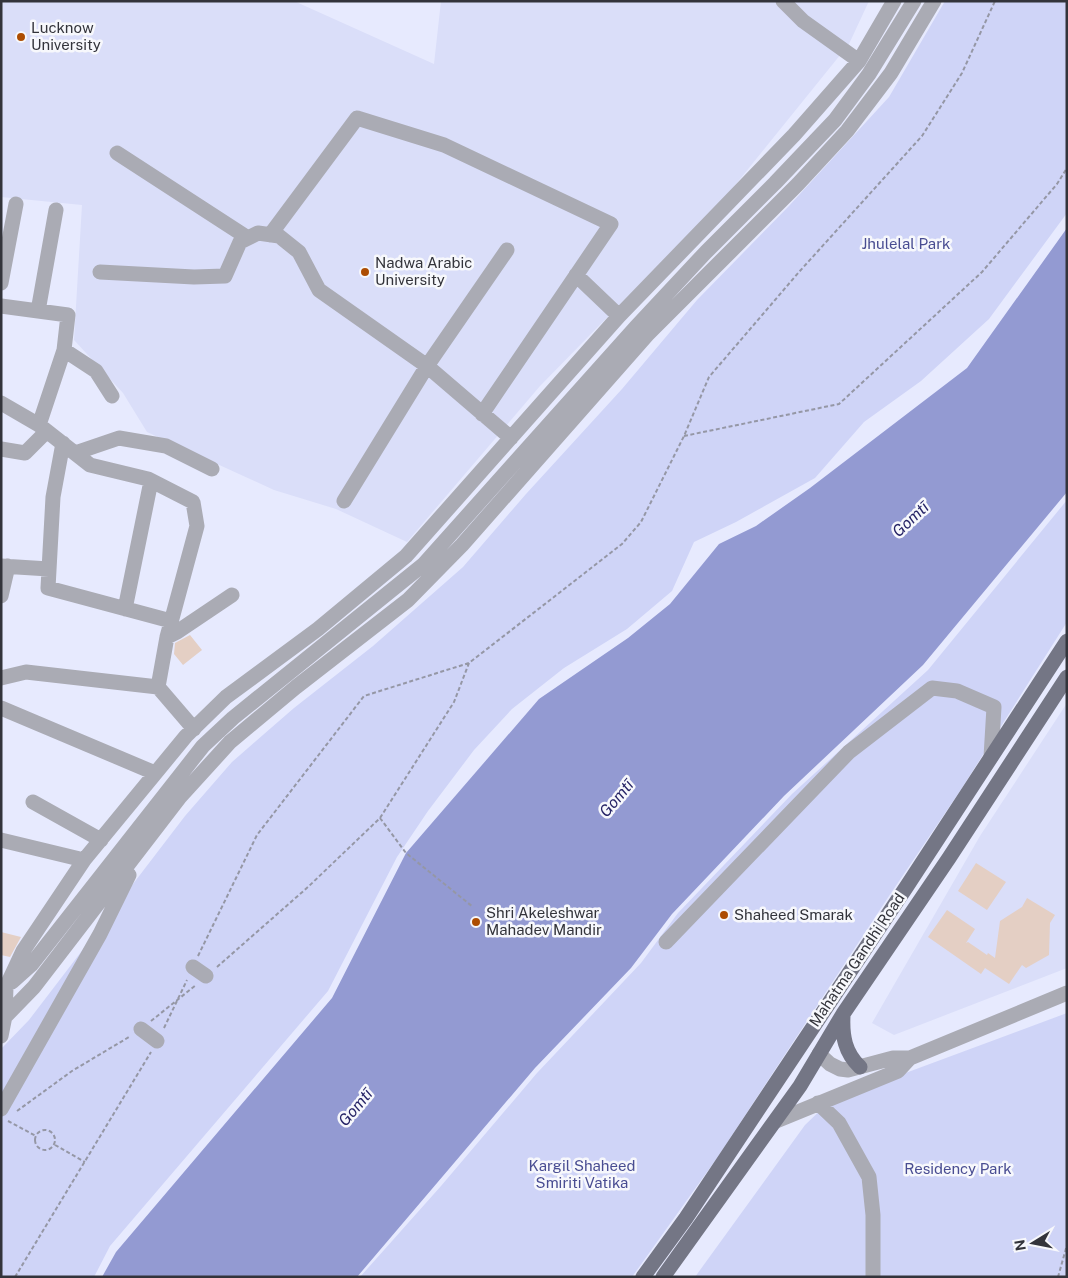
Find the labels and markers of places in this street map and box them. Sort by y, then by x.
place label: Lucknow University [31,19,101,53]
marker: Lucknow University [15,31,27,43]
place label: Nadwa Arabic University [375,254,472,288]
marker: Nadwa Arabic University [359,266,371,278]
place label: Shri Akeleshwar Mahadev Mandir [486,904,602,938]
place label: Shaheed Smarak [734,906,853,923]
marker: Shaheed Smarak [718,909,730,921]
marker: Shri Akeleshwar Mahadev Mandir [470,916,482,928]

